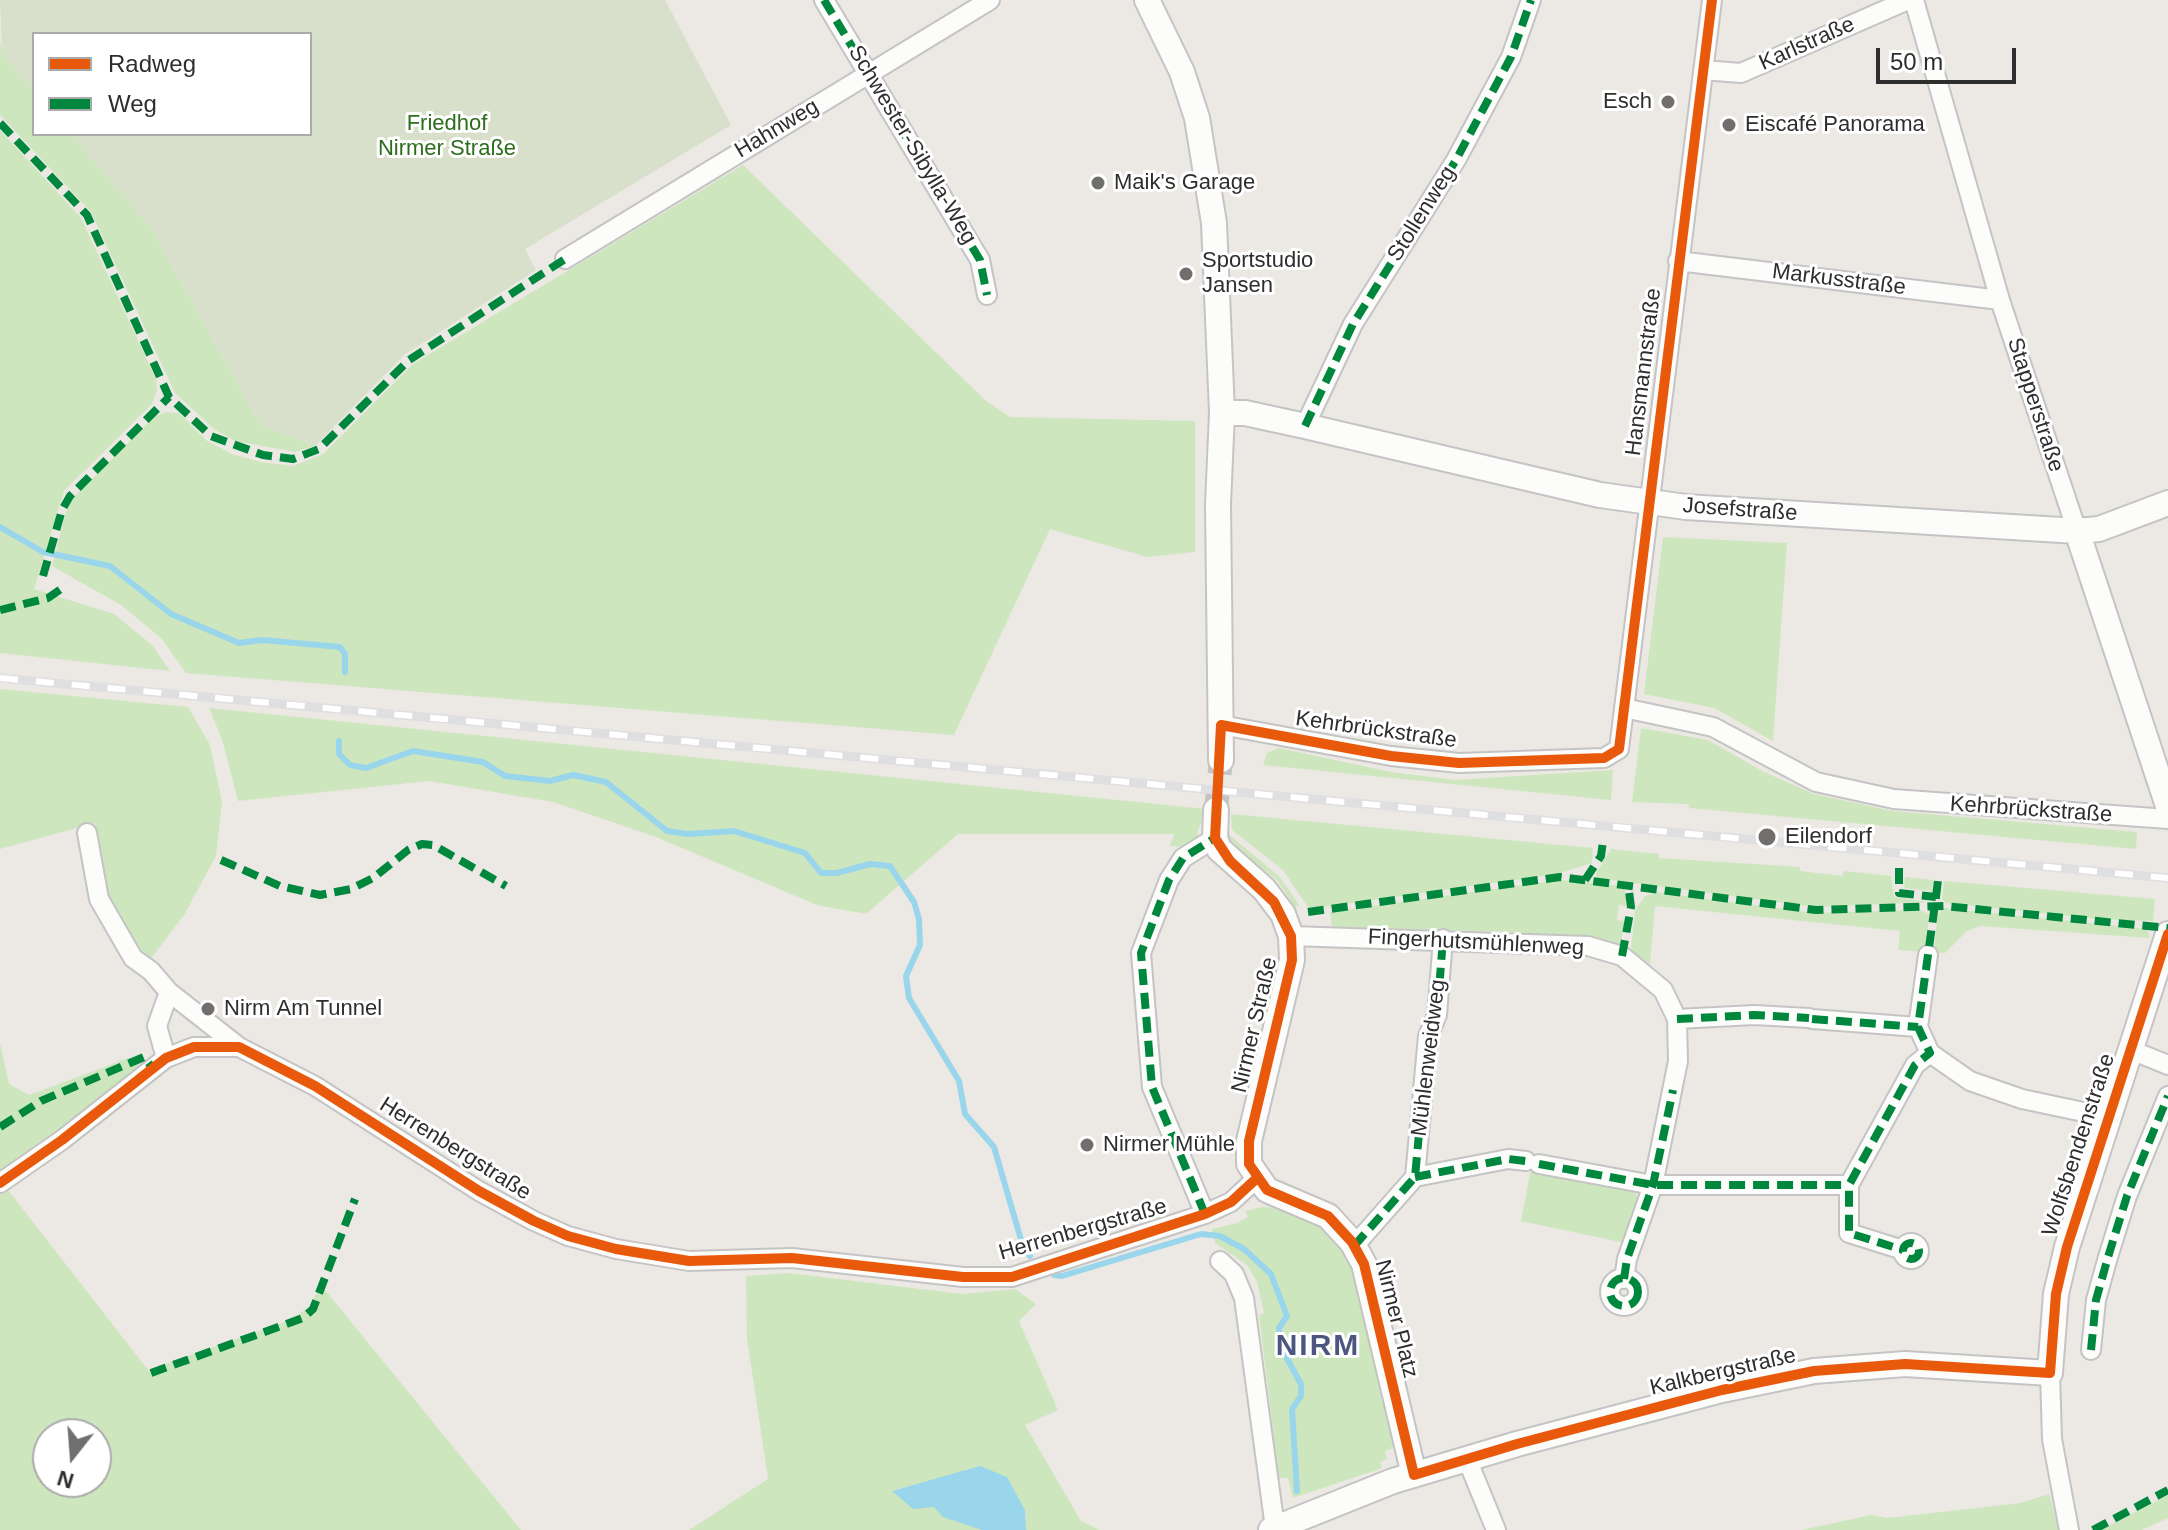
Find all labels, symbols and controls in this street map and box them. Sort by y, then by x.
street label: Karlstraße [1755,11,1859,77]
legend [32,32,312,136]
scale bar [1880,32,2020,82]
street label: Schwester-Sibylla-Weg [842,41,982,249]
text: 50 m [1890,48,1943,75]
text: Radweg [108,50,196,77]
place label: Esch [1603,89,1652,115]
text: Weg [108,90,157,117]
marker: Esch [1659,93,1677,111]
street label: Hahnweg [730,94,824,164]
park label: Friedhof Nirmer Straße [378,111,516,162]
place label: Eiscafé Panorama [1745,112,1925,138]
marker: Eiscafé Panorama [1720,116,1738,134]
street label: Stollenweg [1382,161,1462,267]
place label: Maik's Garage [1114,170,1255,196]
marker: Maik's Garage [1089,174,1107,192]
place label: Sportstudio Jansen [1202,248,1313,300]
street label: Markusstraße [1771,259,1907,301]
marker: Sportstudio Jansen [1177,265,1195,283]
street label: Hansmannstraße [1621,287,1667,457]
street label: Stapperstraße [2001,335,2069,475]
street label: Josefstraße [1682,493,1798,527]
street label: Kehrbrückstraße [1294,706,1458,754]
street label: Kehrbrückstraße [1949,791,2113,829]
place label: Eilendorf [1785,824,1872,850]
marker: Eilendorf [1756,826,1778,848]
street label: Fingerhutsmühlenweg [1367,924,1585,962]
street label: Nirmer Straße [1227,955,1283,1095]
street label: Mühlenweidweg [1406,978,1452,1138]
place label: Nirm Am Tunnel [224,996,382,1022]
marker: Nirm Am Tunnel [199,1000,217,1018]
street label: Wolfsbendenstraße [2037,1050,2121,1240]
street label: Herrenbergstraße [374,1092,536,1206]
place label: Nirmer Mühle [1103,1132,1235,1158]
marker: Nirmer Mühle [1078,1136,1096,1154]
street label: Herrenbergstraße [996,1193,1170,1267]
street label: Nirmer Platz [1369,1257,1423,1381]
district label: NIRM [1276,1329,1360,1365]
street label: Kalkbergstraße [1647,1342,1799,1402]
north arrow [32,1418,112,1498]
text: N [54,1465,77,1494]

